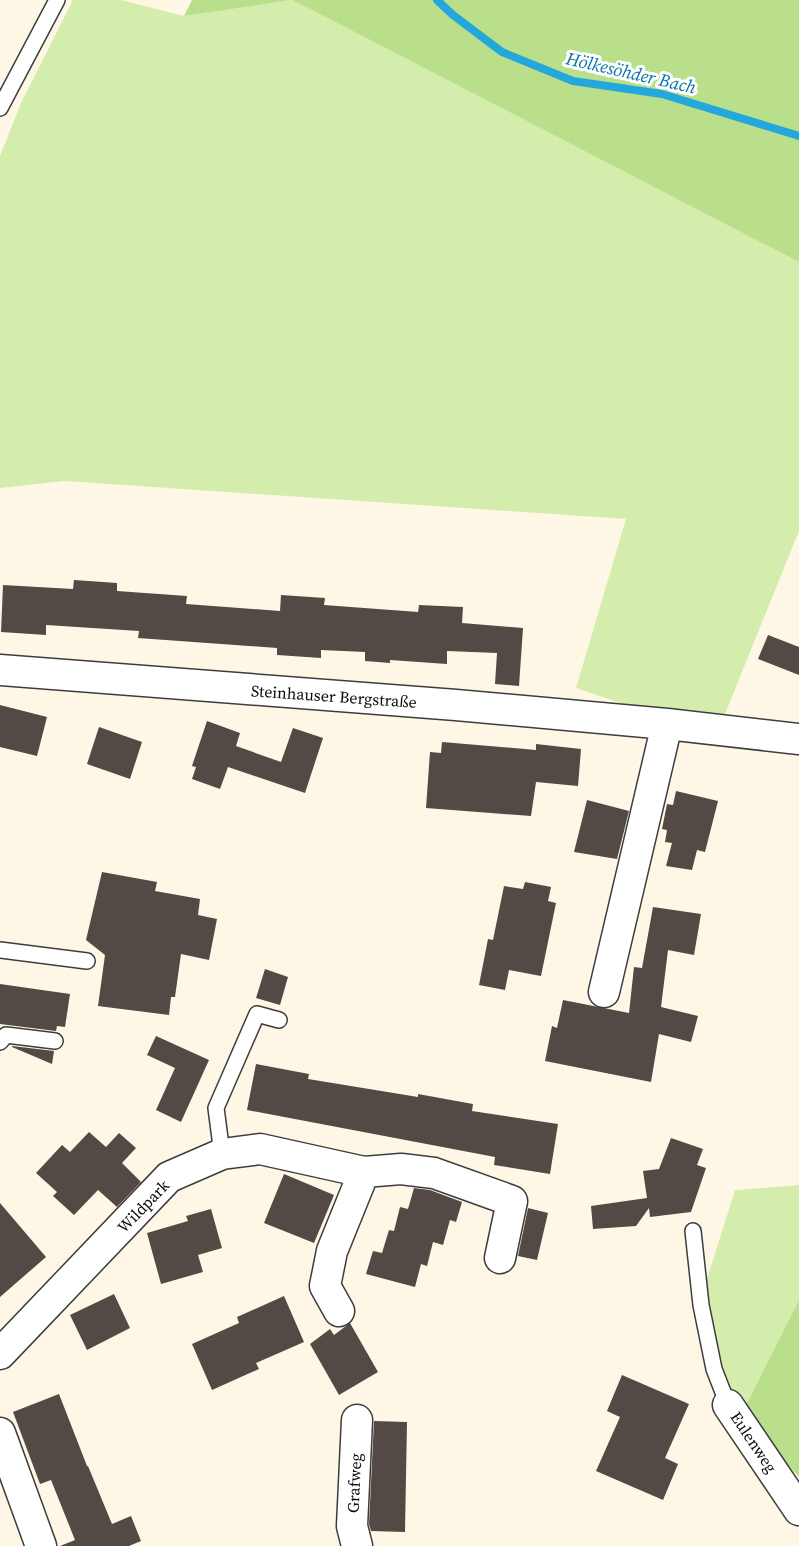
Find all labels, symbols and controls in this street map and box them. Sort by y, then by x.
water label: Hölkesöhder Bach [563,45,699,100]
street label: Steinhauser Bergstraße [250,679,418,713]
street label: Wildpark [112,1174,174,1237]
street label: Eulenweg [726,1407,782,1477]
street label: Grafweg [341,1453,367,1513]

